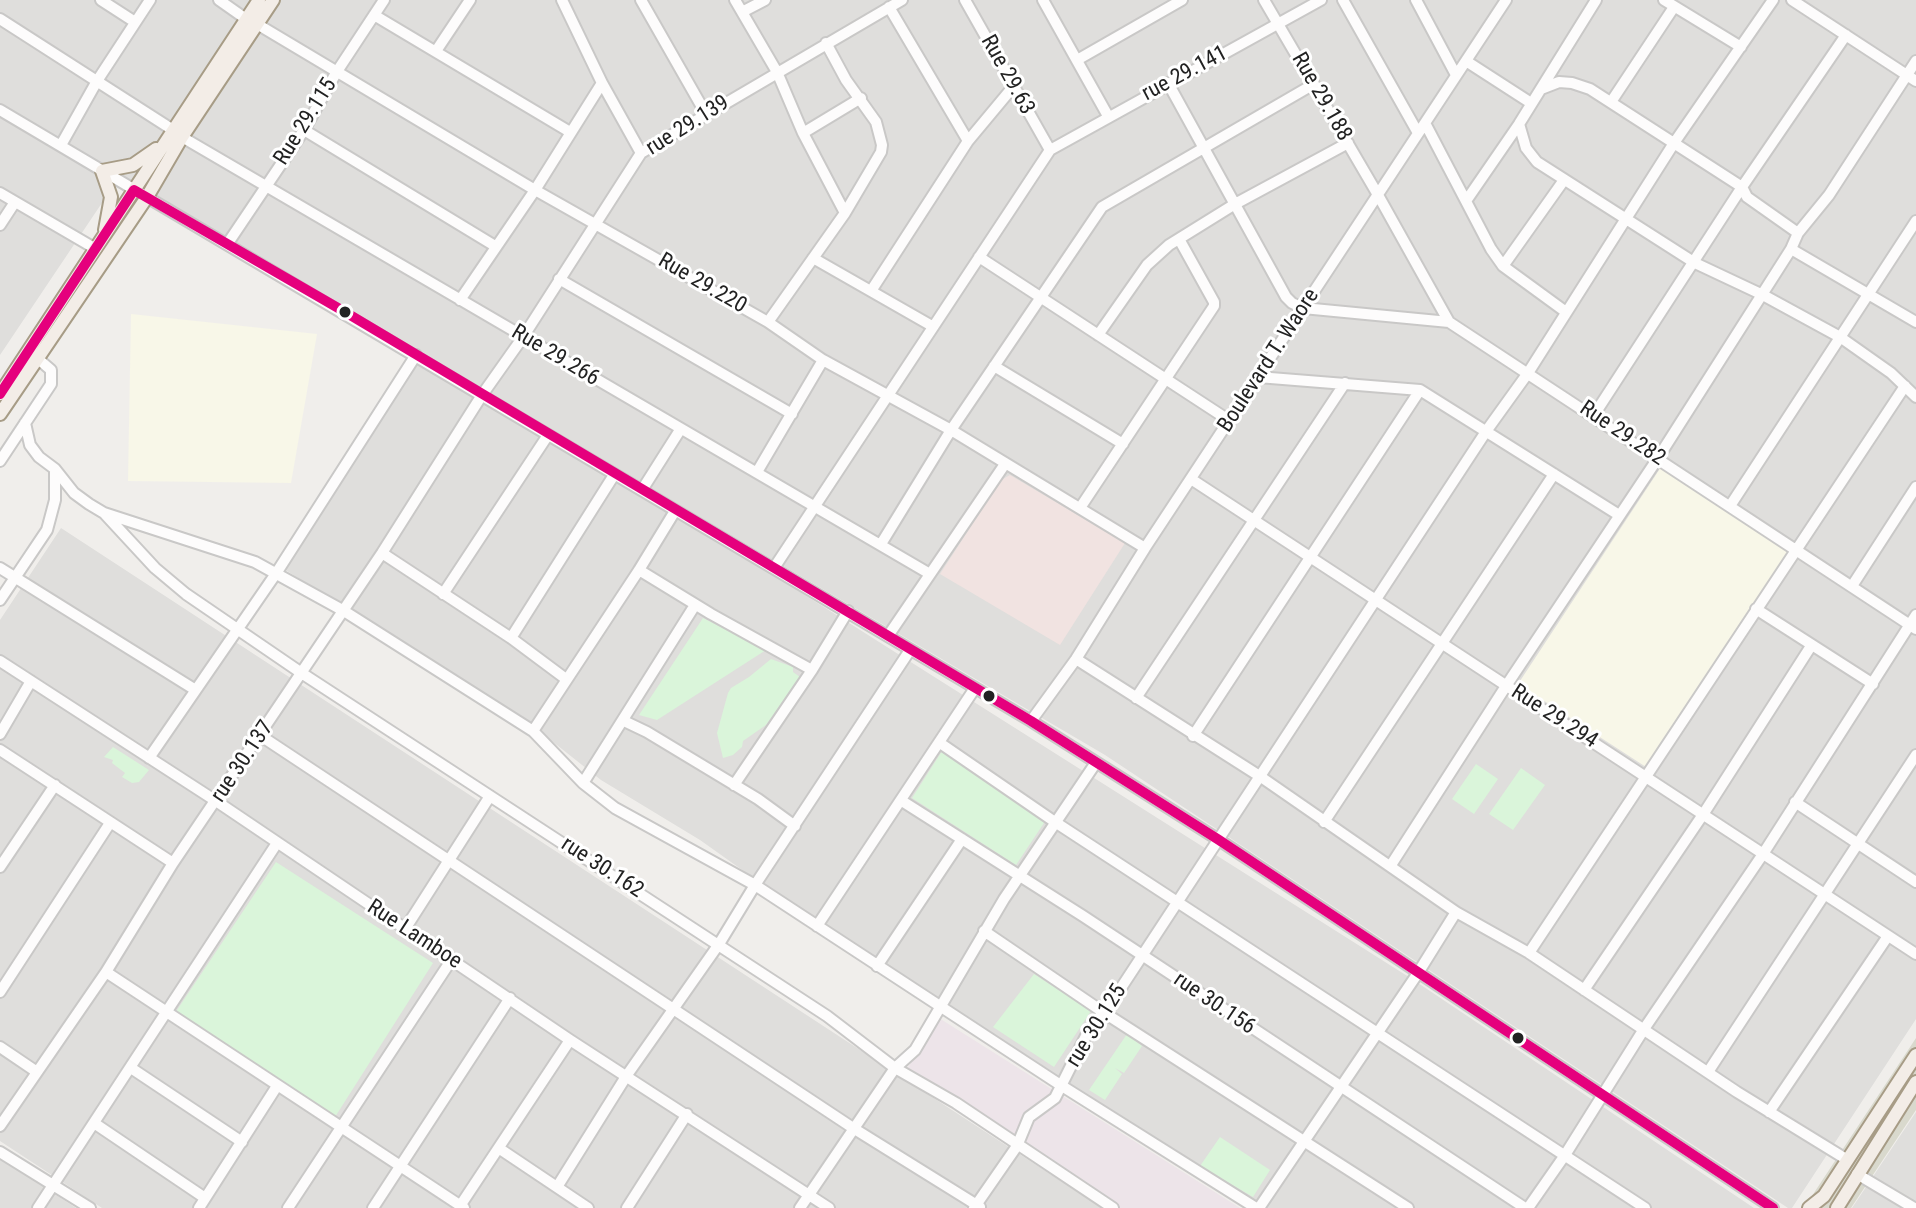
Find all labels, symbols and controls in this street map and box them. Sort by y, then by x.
street label: Rue 29.63 [974,31,1040,119]
street label: rue 29.141 [1138,41,1232,107]
street label: Rue 29.188 [1285,48,1357,146]
street label: Rue 29.115 [269,74,343,170]
street label: rue 29.139 [642,90,734,162]
street label: Rue 29.220 [653,248,751,320]
street label: Boulevard T. Waore [1213,284,1325,438]
unlabelled marker [337,304,353,320]
street label: Rue 29.266 [506,320,604,392]
street label: Rue 29.282 [1574,396,1670,472]
street label: Rue 29.294 [1506,679,1602,755]
unlabelled marker [981,688,997,704]
street label: rue 30.137 [206,716,280,808]
street label: rue 30.162 [556,832,648,904]
street label: Rue Lamboe [362,895,466,975]
street label: rue 30.156 [1168,967,1260,1041]
street label: rue 30.125 [1061,980,1133,1072]
unlabelled marker [1510,1030,1526,1046]

